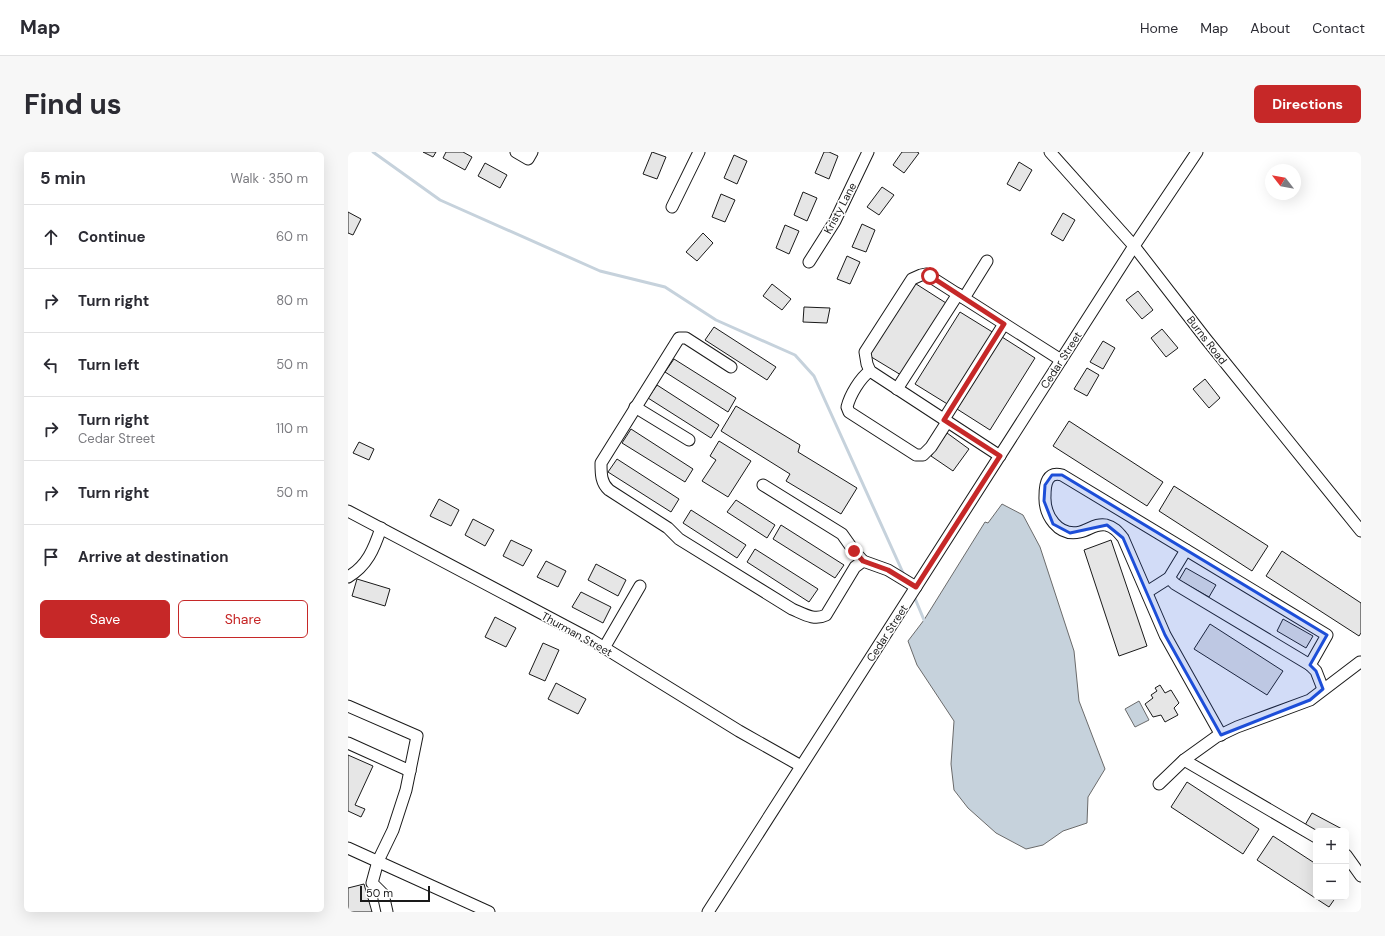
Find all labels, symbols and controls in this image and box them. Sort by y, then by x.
text: Map [20,15,60,40]
text: Home [1140,19,1178,37]
text: Map [1200,19,1228,37]
text: About [1250,19,1290,37]
text: Contact [1312,19,1365,37]
button: Directions [1254,85,1361,123]
text: Find us [24,86,122,123]
north arrow [1265,164,1301,200]
text: 5 min [40,167,86,189]
text: Walk · 350 m [230,170,308,187]
street label: Kristy Lane [821,180,859,236]
icon: ahead [40,226,62,248]
text: Continue [78,227,146,247]
text: 60 m [276,228,308,245]
route start [921,267,939,285]
icon: right [40,290,62,312]
text: Turn right [78,291,149,311]
text: 80 m [276,292,308,309]
street label: Burns Road [1184,313,1230,367]
street label: Cedar Street [1037,329,1085,391]
icon: left [40,354,62,376]
text: Turn left [78,355,139,375]
text: 50 m [276,356,308,373]
text: Turn right [78,410,149,430]
icon: right [40,418,62,440]
text: 110 m [276,420,308,437]
text: Cedar Street [78,430,155,447]
icon: right [40,482,62,504]
text: Turn right [78,483,149,503]
text: 50 m [276,484,308,501]
route end [845,542,863,560]
icon: arrive [40,546,62,568]
text: Arrive at destination [78,547,229,567]
button: Save [40,600,170,638]
button: Share [178,600,308,638]
street label: Cedar Street [863,602,911,664]
street label: Thurman Street [539,609,615,659]
map controls [1313,828,1349,900]
button: + [1313,828,1349,864]
button: − [1313,864,1349,900]
scale bar [360,884,430,903]
text: 50 m [366,886,393,900]

